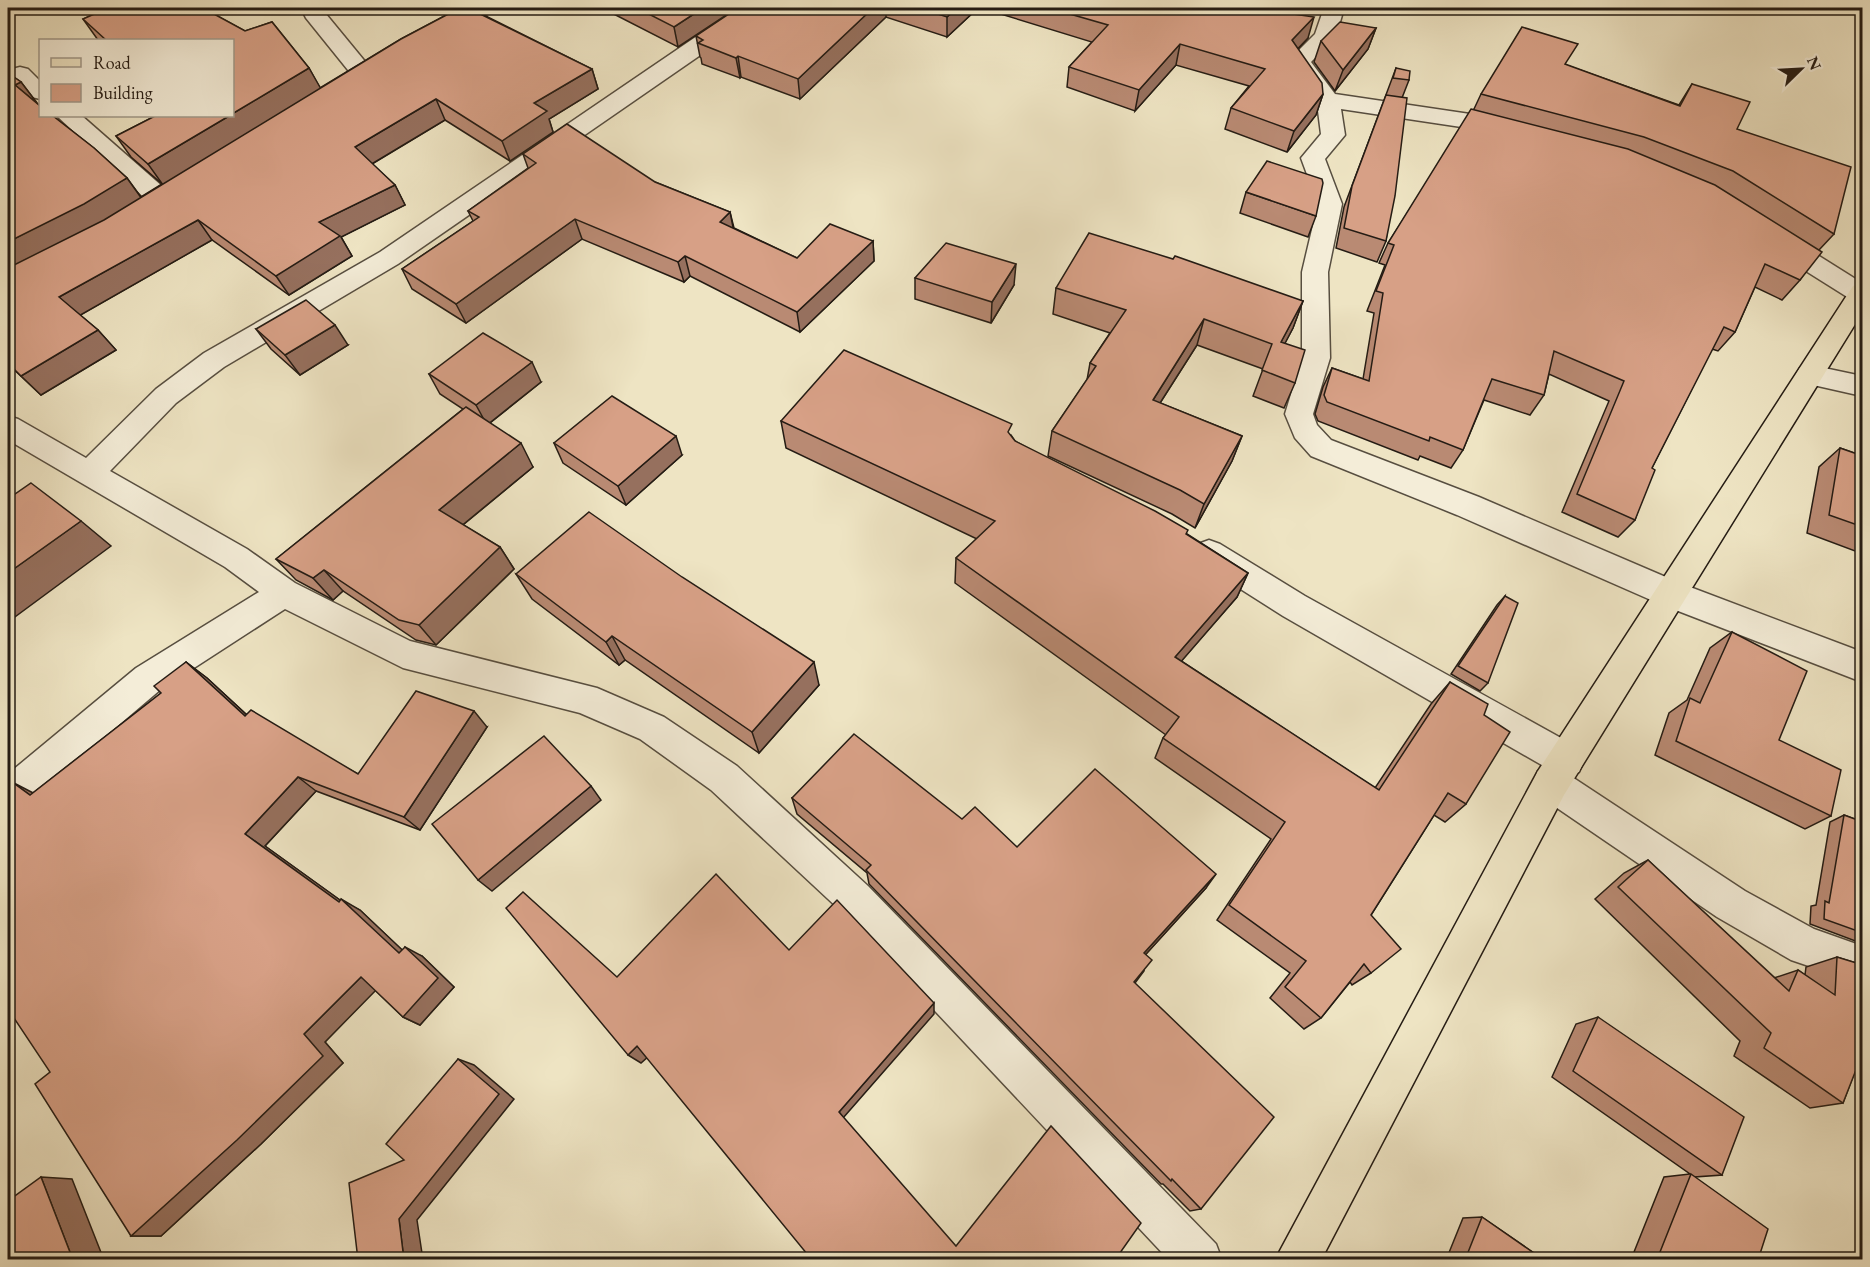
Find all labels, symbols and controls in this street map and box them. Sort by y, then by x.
legend [39,39,234,117]
north arrow [1771,39,1831,99]
text: Road [93,51,132,74]
text: N [1802,53,1826,73]
text: Building [93,81,153,104]

